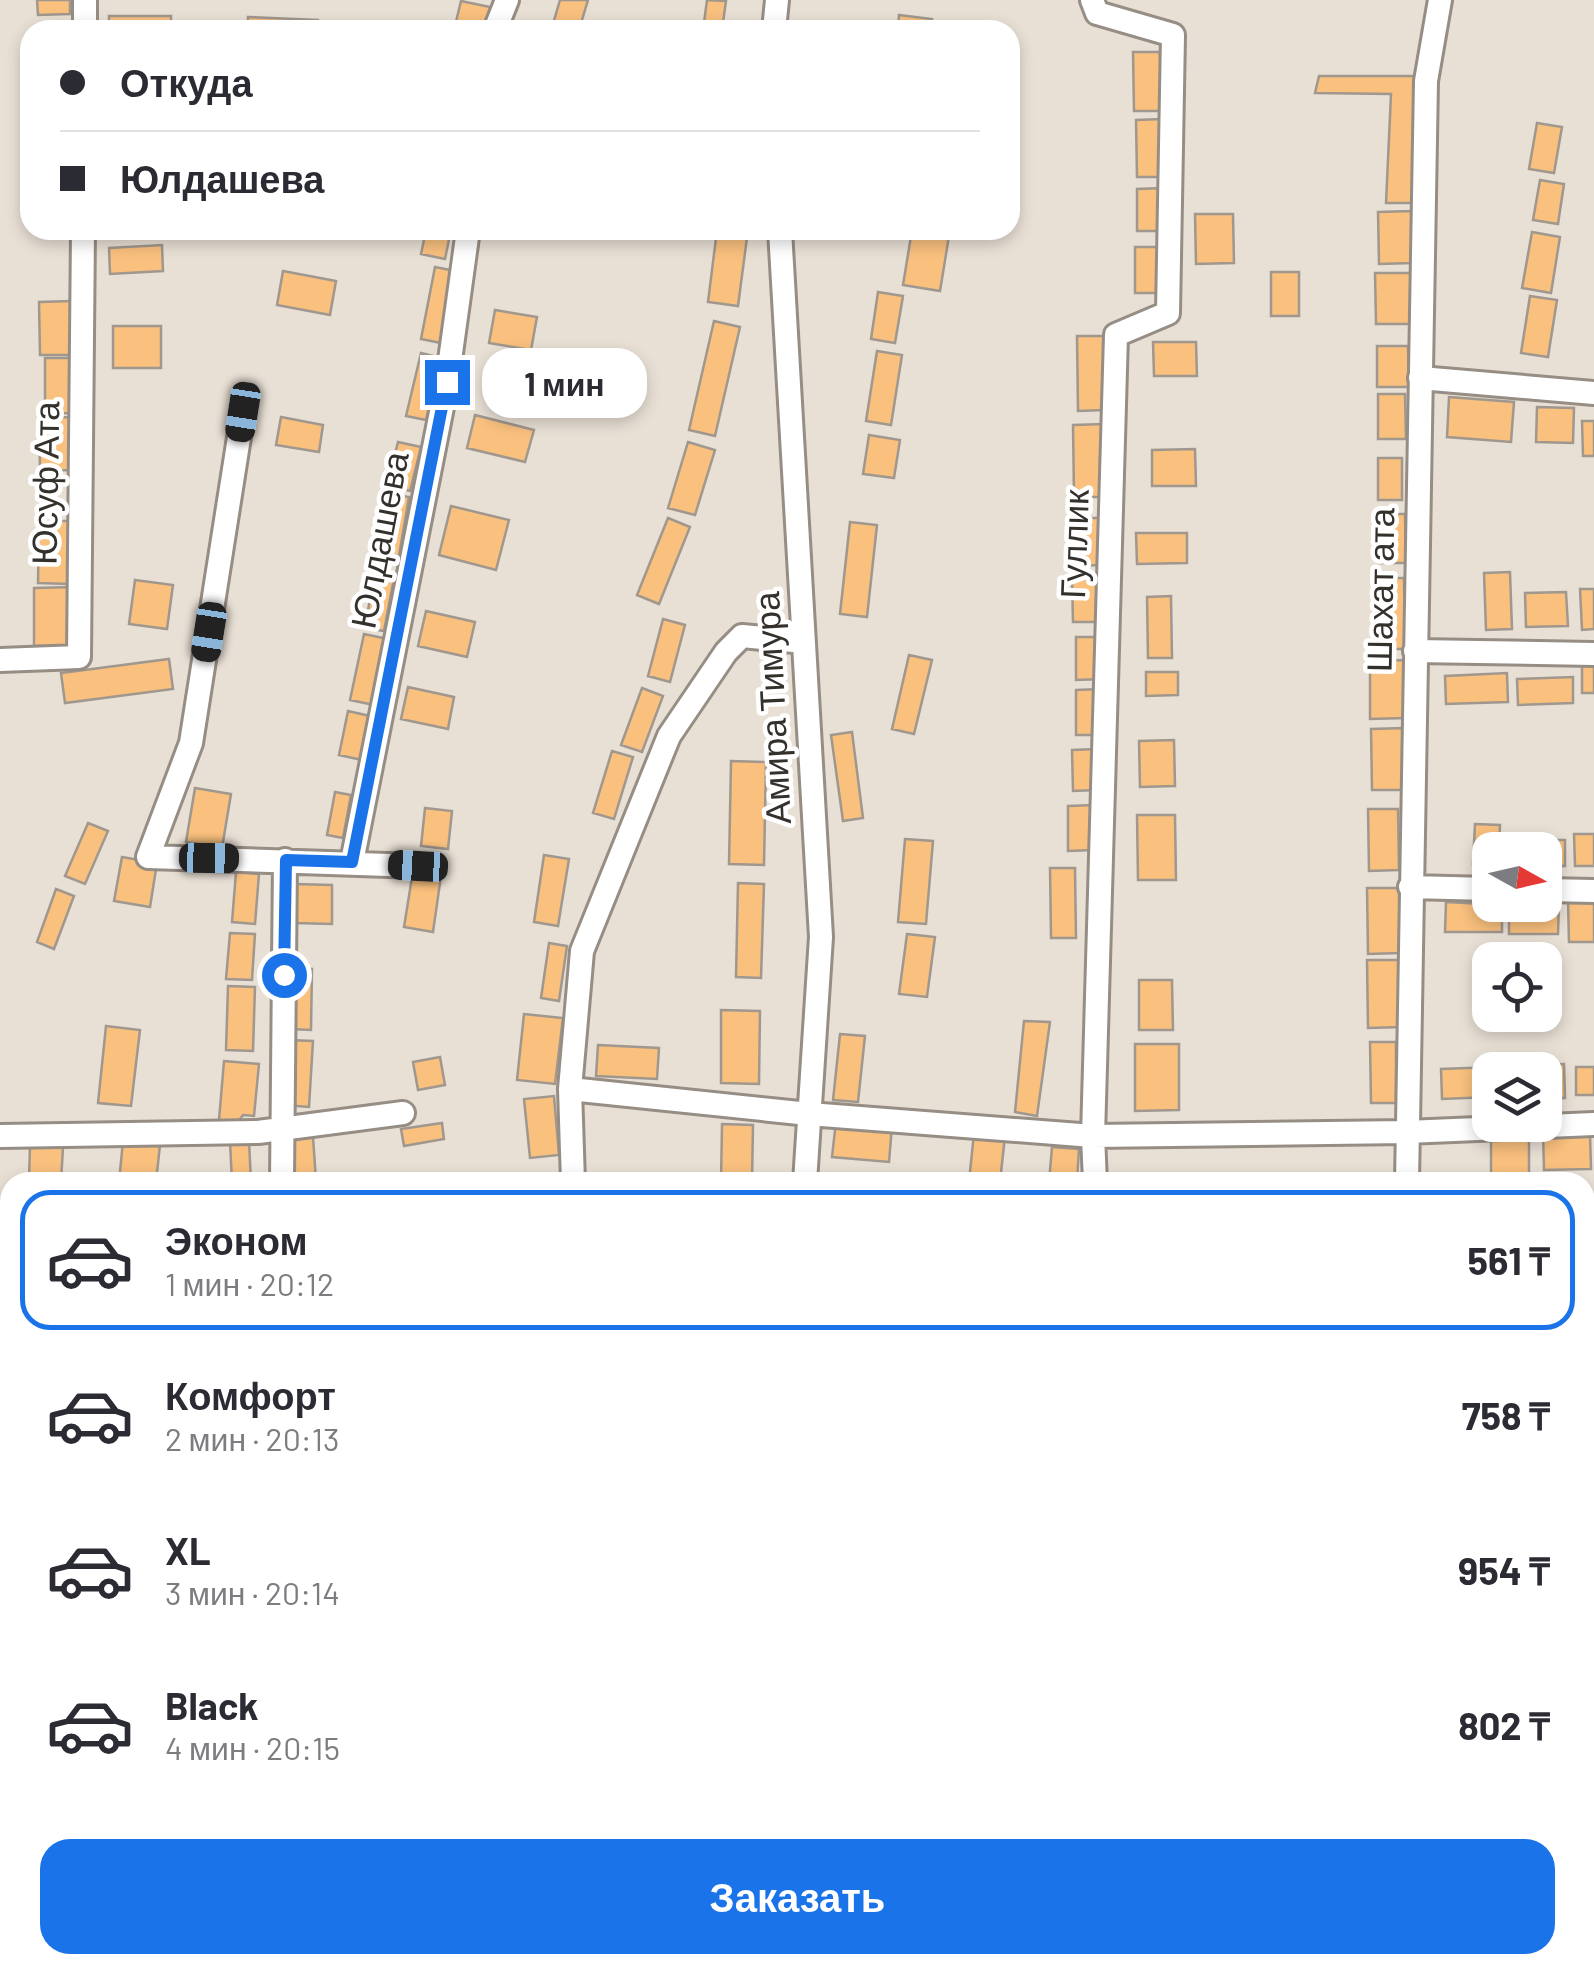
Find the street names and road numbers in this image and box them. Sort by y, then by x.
street label: Юсуф Ата [22,400,66,565]
street label: Юлдашева [340,447,416,632]
street label: Гуллик [1050,488,1096,599]
street label: Шахат ата [1357,507,1401,672]
street label: Амира Тимура [744,590,798,825]

